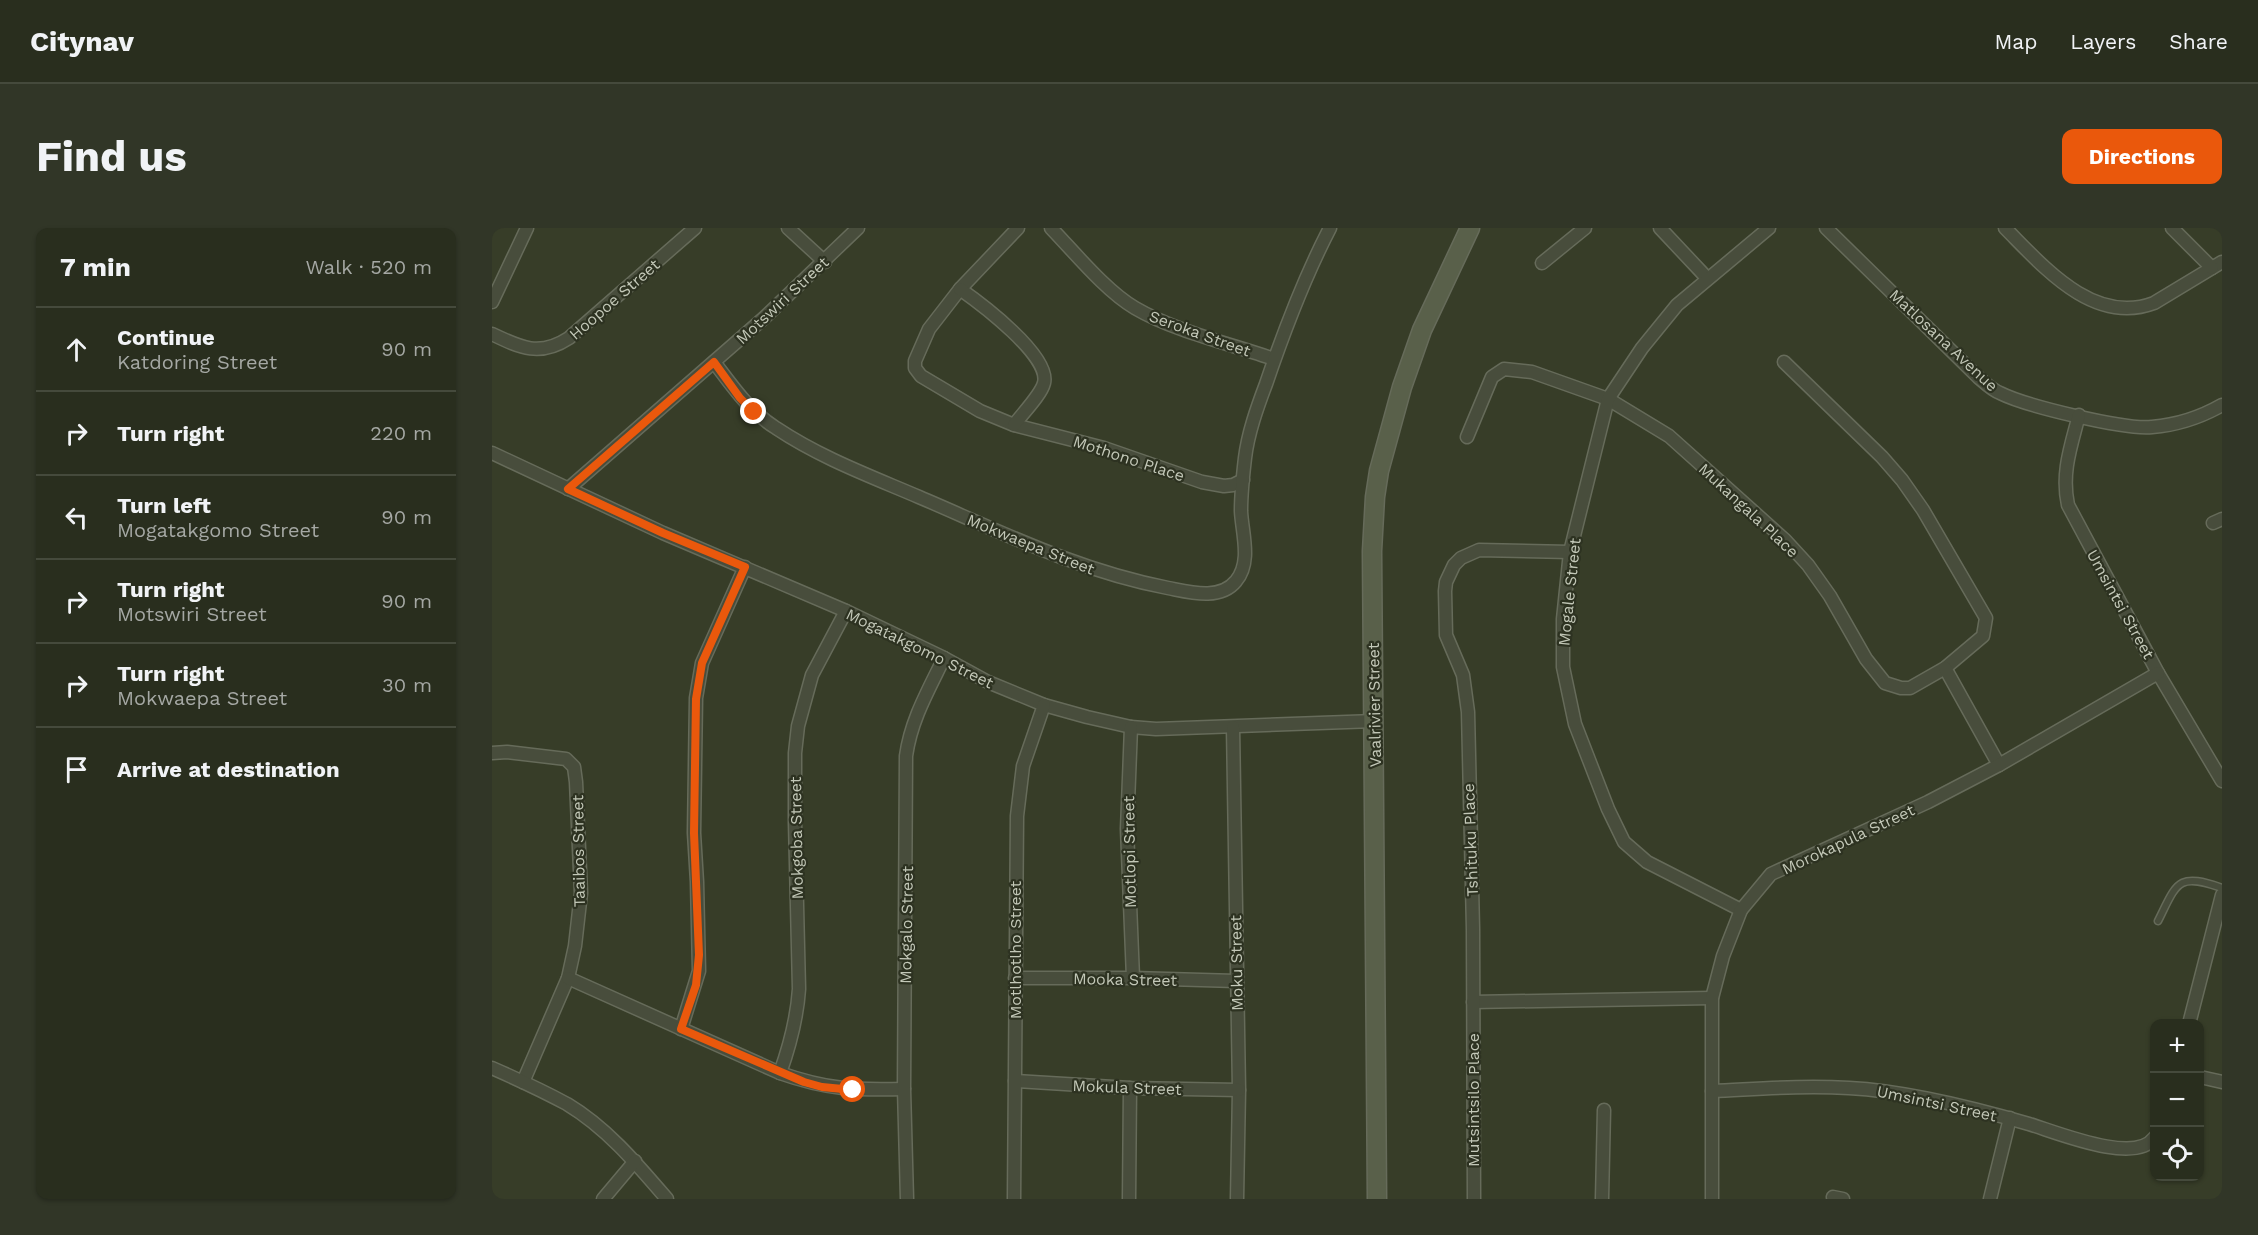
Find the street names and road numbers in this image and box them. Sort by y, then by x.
street label: Motswiri Street [732,252,833,348]
street label: Hoopoe Street [565,255,664,344]
street label: Matlosana Avenue [1886,285,2002,395]
street label: Seroka Street [1147,306,1253,361]
street label: Mothono Place [1071,432,1187,485]
street label: Mukangala Place [1695,459,1803,562]
street label: Mokwaepa Street [964,510,1098,579]
street label: Mogale Street [1554,537,1585,647]
street label: Umsintsi Street [2083,546,2159,662]
street label: Mogatakgomo Street [843,604,997,693]
street label: Vaalrivier Street [1364,642,1385,768]
street label: Mokgoba Street [786,776,807,899]
street label: Tshituku Place [1459,783,1482,897]
street label: Taaibos Street [568,794,589,907]
street label: Motlopi Street [1119,795,1140,908]
street label: Morokapula Street [1779,800,1918,879]
street label: Mokgalo Street [896,866,917,984]
street label: Motlhotlho Street [1006,880,1025,1019]
street label: Moku Street [1226,915,1247,1011]
street label: Mooka Street [1073,969,1177,990]
street label: Mutsintsilo Place [1464,1033,1483,1167]
street label: Mokula Street [1072,1076,1182,1099]
street label: Umsintsi Street [1875,1082,1999,1126]

